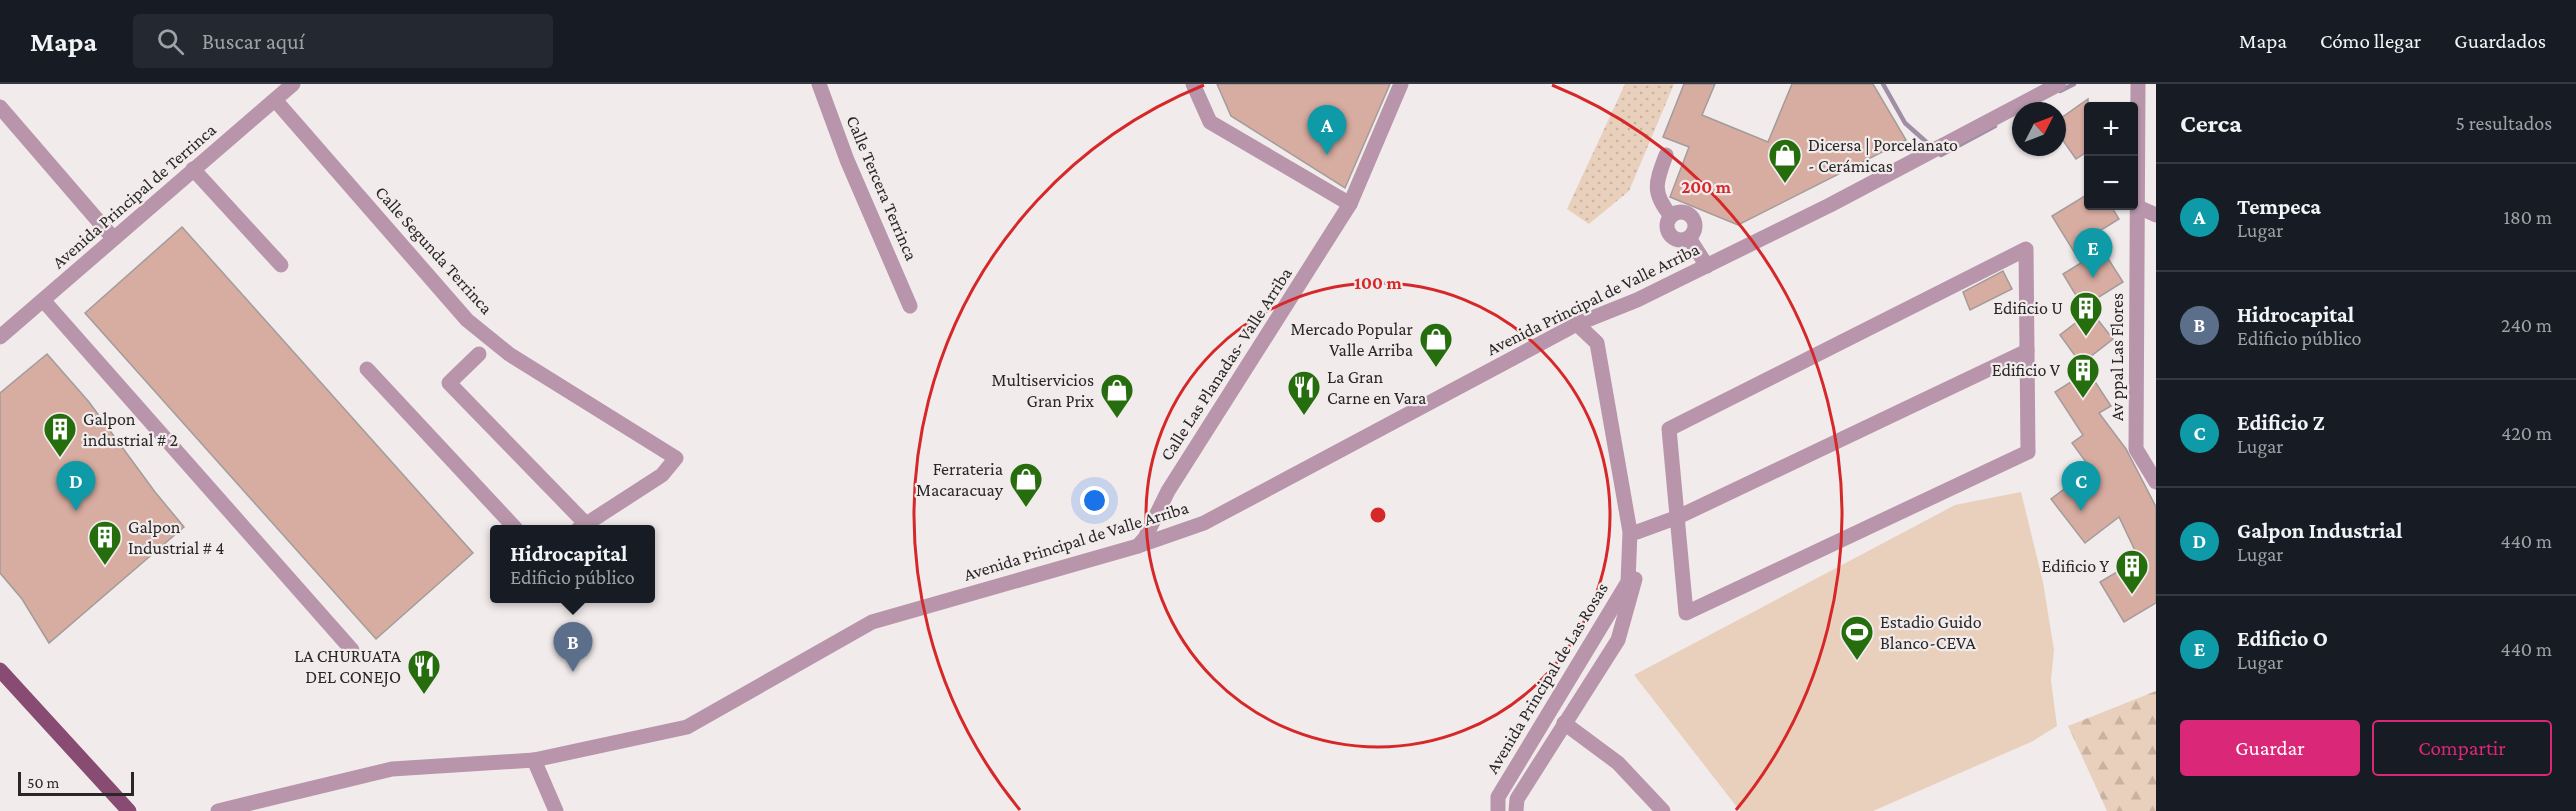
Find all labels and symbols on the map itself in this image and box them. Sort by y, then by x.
north arrow [2012,102,2066,156]
pin: A [1308,106,1346,155]
street label: Calle Tercera Terrinca [842,112,922,264]
street label: Avenida Principal de Terrinca [48,120,220,272]
place label: Dicersa | Porcelanato - Cerámicas [1808,135,1958,176]
shop icon: Dicersa | Porcelanato - Cerámicas [1767,137,1803,184]
text: 200 m [1681,177,1732,197]
street label: Calle Segunda Terrinca [371,182,497,318]
pin: E [2074,228,2112,278]
street label: Avenida Principal de Valle Arriba [1483,239,1703,359]
street label: Calle Las Planadas- Valle Arriba [1156,264,1296,464]
text: 100 m [1354,273,1402,293]
building icon: Edificio U [2068,290,2104,337]
street label: Av ppal Las Flores [2107,293,2127,421]
place label: Edificio U [1993,298,2063,318]
place label: Mercado Popular Valle Arriba [1290,319,1414,360]
shop icon: Mercado Popular Valle Arriba [1418,321,1454,368]
building icon: Edificio V [2065,352,2101,399]
place label: Edificio V [1992,360,2061,380]
place label: La Gran Carne en Vara [1327,367,1426,408]
restaurant icon: La Gran Carne en Vara [1286,369,1322,416]
place label: Multiservicios Gran Prix [991,370,1095,411]
shop icon: Multiservicios Gran Prix [1099,372,1135,419]
place label: Galpon industrial # 2 [83,409,178,450]
building icon: Galpon industrial # 2 [42,411,78,458]
place label: Ferrateria Macaracuay [916,459,1004,500]
shop icon: Ferrateria Macaracuay [1008,461,1044,508]
pin: D [56,462,96,511]
pin: C [2062,462,2100,511]
your location [1080,486,1109,515]
street label: Avenida Principal de Valle Arriba [961,497,1191,585]
centre of rings [1368,505,1388,525]
place label: Galpon Industrial # 4 [128,517,225,558]
building icon: Galpon Industrial # 4 [87,519,123,566]
building icon: Edificio Y [2114,548,2150,595]
place label: Edificio Y [2041,556,2109,576]
street label: Avenida Principal de Las Rosas [1482,579,1612,777]
place label: Estadio Guido Blanco-CEVA [1880,612,1982,653]
sports icon: Estadio Guido Blanco-CEVA [1839,614,1875,661]
pin: B [554,622,592,672]
place label: LA CHURUATA DEL CONEJO [294,646,402,687]
restaurant icon: LA CHURUATA DEL CONEJO [406,648,442,695]
scale bar [18,769,134,796]

